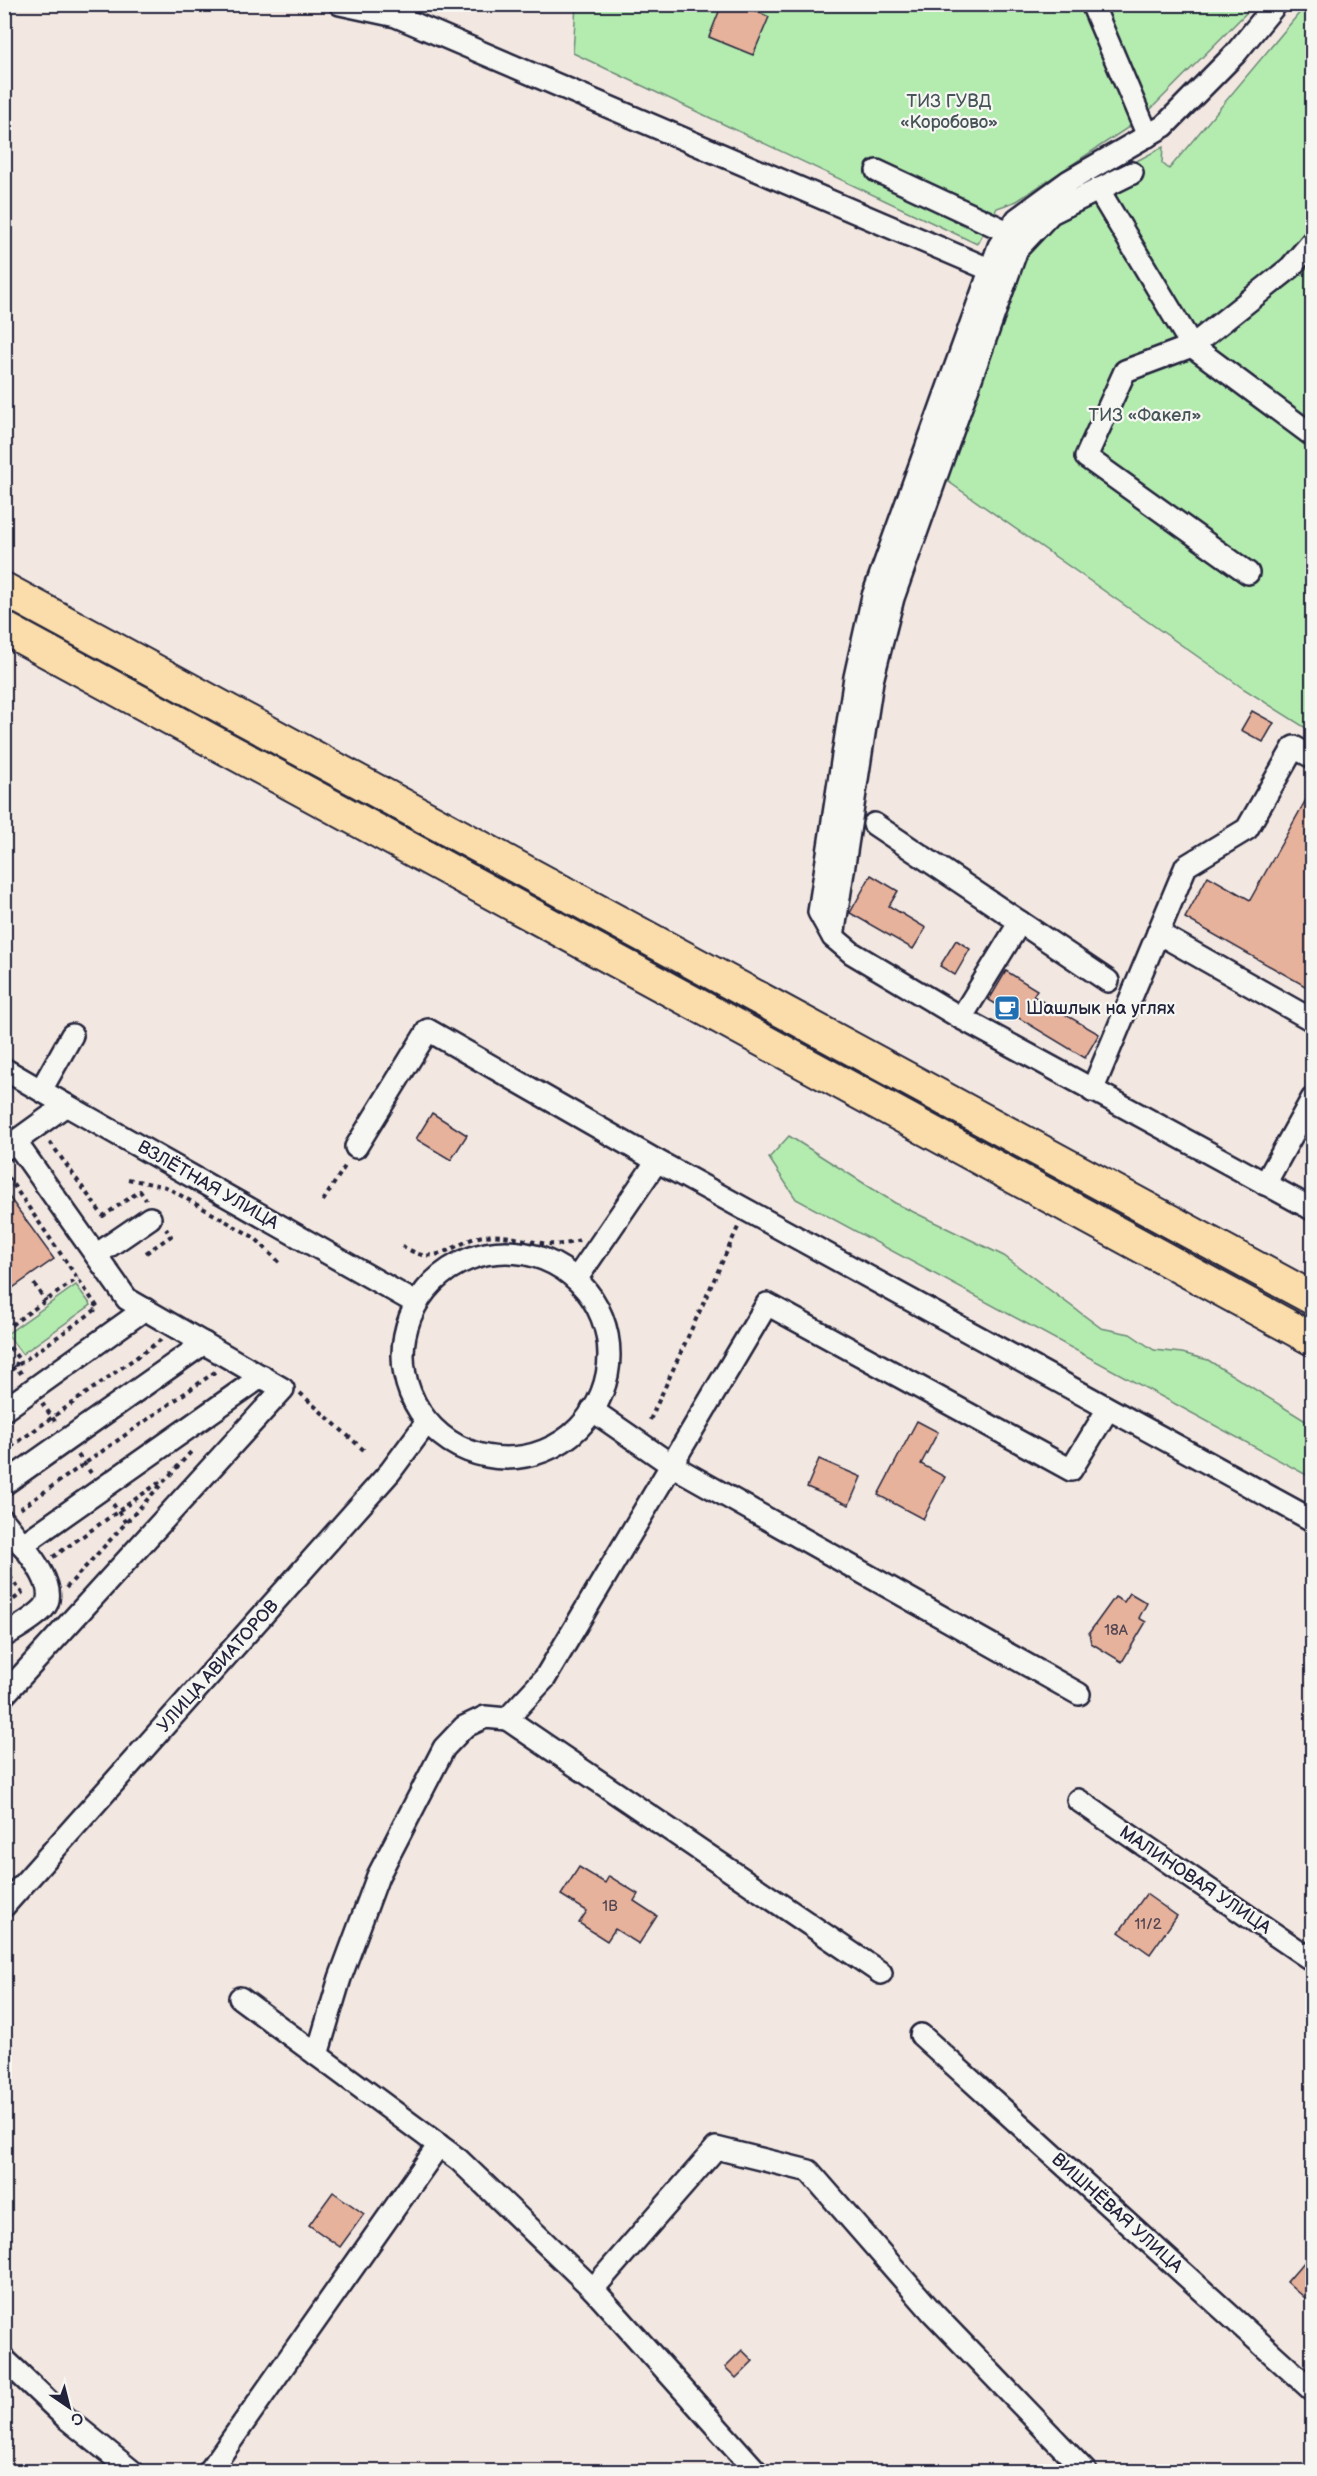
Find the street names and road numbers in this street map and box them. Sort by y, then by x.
street label: ВЗЛЁТНАЯ УЛИЦА [134,1135,283,1234]
street label: УЛИЦА АВИАТОРОВ [153,1595,283,1737]
street label: МАЛИНОВАЯ УЛИЦА [1115,1822,1275,1939]
street label: ВИШНЁВАЯ УЛИЦА [1047,2148,1187,2277]

